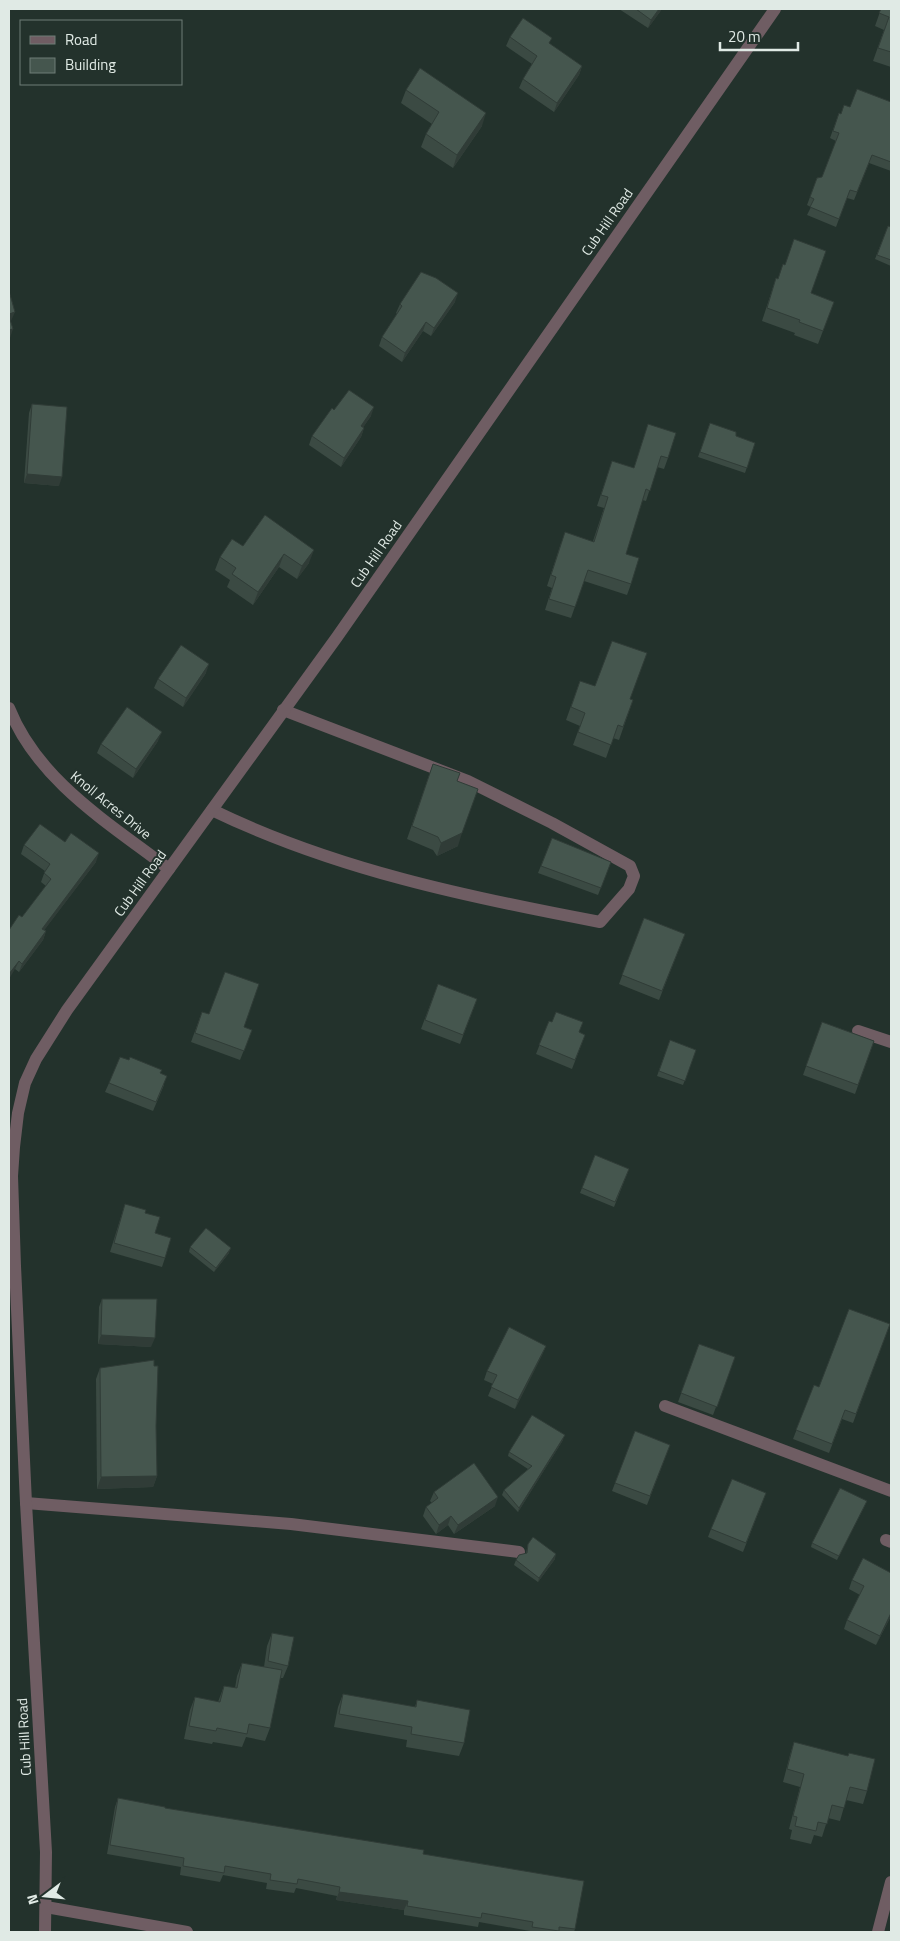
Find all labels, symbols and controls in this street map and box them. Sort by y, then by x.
legend [20,20,182,85]
scale bar [720,20,798,52]
text: 20 m [728,25,761,48]
text: Road [65,28,97,51]
text: Building [65,53,116,76]
street label: Cub Hill Road [576,184,637,260]
street label: Cub Hill Road [345,516,406,592]
street label: Knoll Acres Drive [66,765,156,844]
street label: Cub Hill Road [108,845,171,920]
street label: Cub Hill Road [11,1698,36,1776]
north arrow [20,1871,70,1921]
text: N [21,1892,43,1907]

